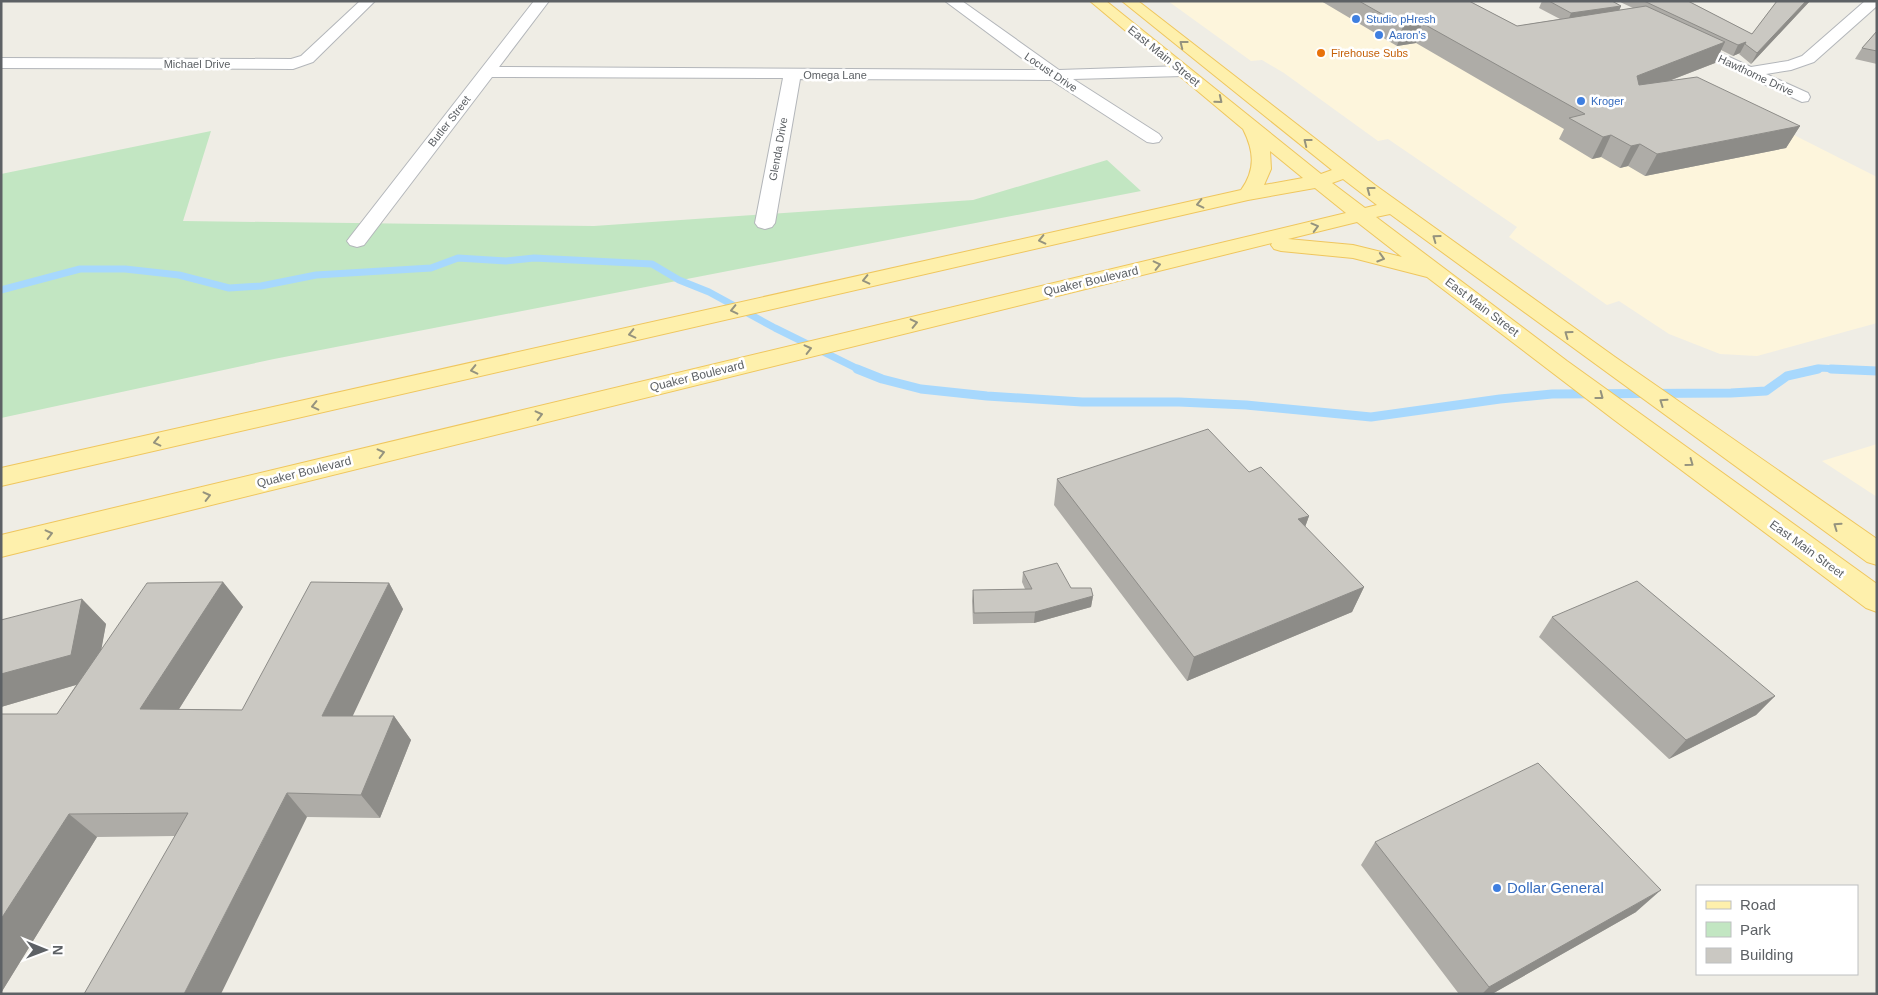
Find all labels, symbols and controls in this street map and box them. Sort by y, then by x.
marker: Studio pHresh [1350,13,1362,25]
place label: Studio pHresh [1366,13,1436,25]
street label: East Main Street [1125,23,1203,90]
marker: Aaron's [1373,29,1385,41]
place label: Aaron's [1389,29,1426,41]
one-way arrow [1179,40,1188,49]
marker: Firehouse Subs [1315,47,1327,59]
place label: Firehouse Subs [1331,47,1409,59]
street label: Locust Drive [1022,50,1080,94]
street label: Hawthorne Drive [1716,52,1796,98]
street label: Michael Drive [164,58,230,70]
street label: Omega Lane [803,69,867,81]
street label: Butler Street [425,93,473,149]
one-way arrow [1213,95,1222,103]
marker: Kroger [1575,95,1587,107]
place label: Kroger [1591,95,1624,107]
street label: Glenda Drive [767,116,789,182]
one-way arrow [1304,139,1313,147]
one-way arrow [1366,187,1376,196]
one-way arrow [1196,198,1205,209]
one-way arrow [1310,222,1319,233]
one-way arrow [1037,234,1046,245]
one-way arrow [1432,235,1442,244]
one-way arrow [1377,253,1385,263]
one-way arrow [1152,260,1161,271]
street label: Quaker Boulevard [1042,263,1140,299]
one-way arrow [862,274,871,285]
street label: East Main Street [1442,275,1522,340]
one-way arrow [730,304,739,315]
one-way arrow [909,318,918,329]
one-way arrow [628,328,637,339]
one-way arrow [1564,331,1574,340]
one-way arrow [804,344,813,355]
street label: Quaker Boulevard [648,358,746,394]
one-way arrow [469,364,478,375]
one-way arrow [1594,390,1603,398]
one-way arrow [1660,399,1669,407]
one-way arrow [311,400,320,411]
one-way arrow [535,410,543,420]
one-way arrow [152,436,161,447]
one-way arrow [377,448,386,459]
street label: Quaker Boulevard [255,454,353,490]
one-way arrow [1684,457,1694,466]
one-way arrow [202,491,211,502]
street label: East Main Street [1767,517,1848,581]
one-way arrow [1833,523,1843,532]
one-way arrow [44,530,52,540]
place label: Dollar General [1507,879,1604,896]
marker: Dollar General [1491,882,1503,894]
legend [1696,885,1858,975]
text: Road [1740,896,1776,913]
text: Park [1740,921,1771,938]
north arrow [20,925,70,975]
text: N [50,945,66,955]
text: Building [1740,946,1793,963]

